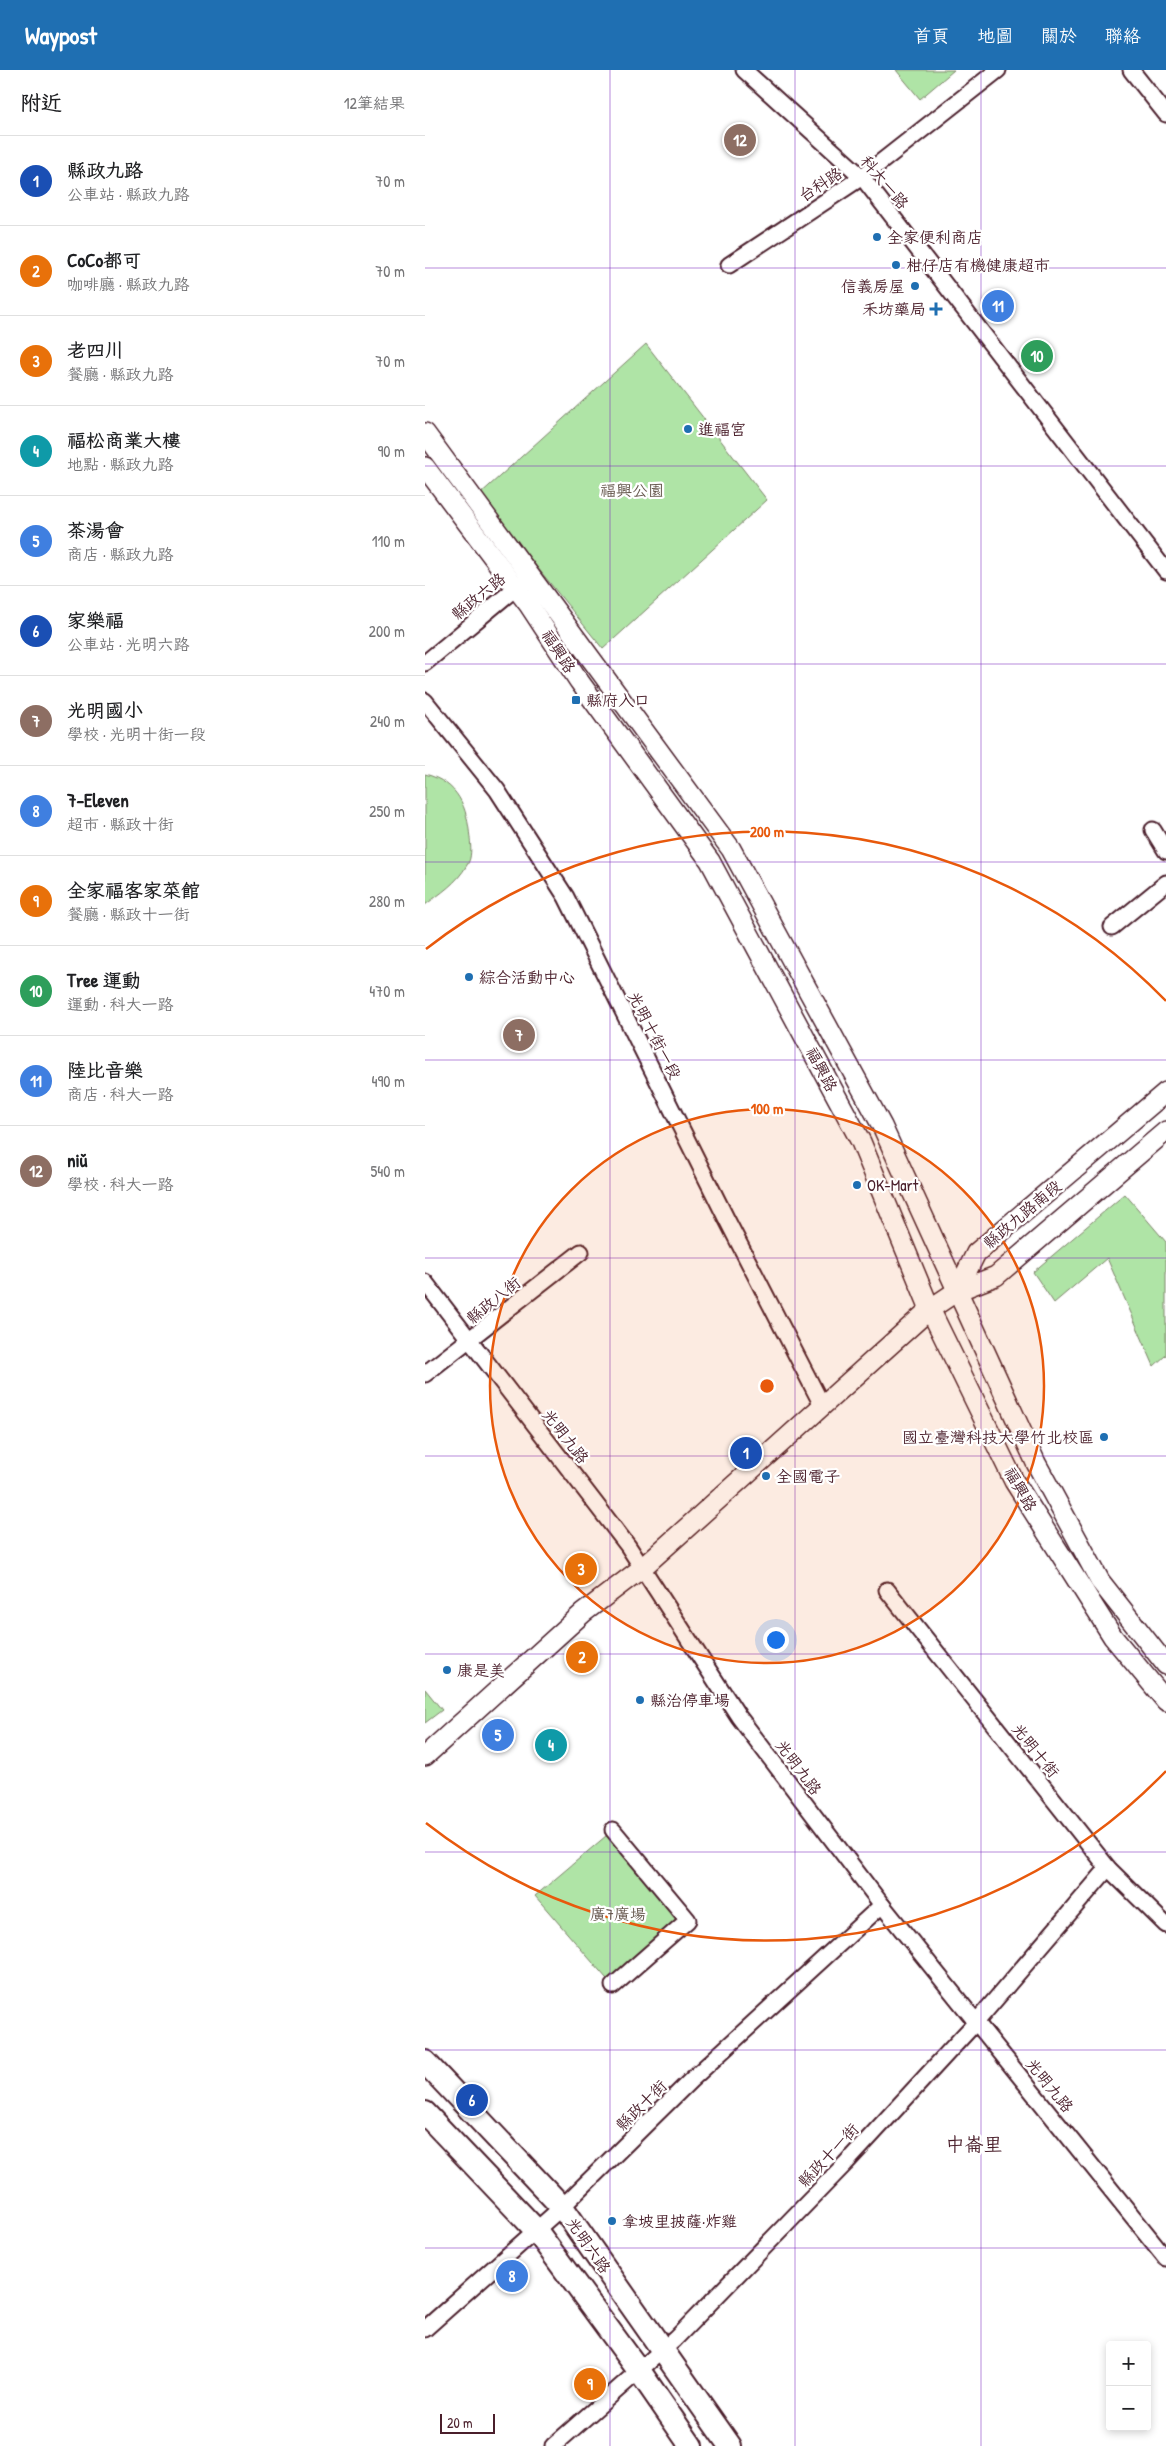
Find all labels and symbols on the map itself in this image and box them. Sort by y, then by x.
pin: 12 [724,121,756,159]
street label: 科大一路 [856,150,914,214]
street label: 台科路 [794,162,846,206]
place label: 全家便利商店 [887,226,983,248]
marker: 全家便利商店 [871,231,883,243]
place label: 柑仔店有機健康超市 [906,254,1050,276]
marker: 柑仔店有機健康超市 [890,259,902,271]
place label: 信義房屋 [841,275,905,297]
marker: 信義房屋 [909,280,921,292]
pin: 11 [982,287,1014,325]
place label: 禾坊藥局 [862,298,926,320]
marker: 禾坊藥局 [930,303,942,315]
pin: 10 [1021,337,1053,375]
place label: 進福宮 [698,418,746,440]
marker: 進福宮 [682,423,694,435]
park label: 福興公園 [600,479,664,501]
street label: 縣政六路 [446,567,510,625]
street label: 福興路 [537,625,581,677]
place label: 縣府入口 [586,689,650,711]
marker: 縣府入口 [570,694,582,706]
text: 200 m [750,821,784,842]
place label: 綜合活動中心 [479,966,575,988]
marker: 綜合活動中心 [463,971,475,983]
street label: 光明十街一段 [623,987,687,1083]
pin: 7 [503,1016,535,1054]
street label: 福興路 [801,1043,843,1095]
text: 100 m [751,1098,783,1119]
place label: OK-Mart [867,1174,919,1196]
street label: 縣政九路南段 [978,1175,1066,1253]
marker: OK-Mart [851,1179,863,1191]
street label: 縣政八街 [461,1271,525,1329]
centre of rings [758,1377,776,1395]
street label: 光明九路 [538,1404,594,1468]
place label: 國立臺灣科技大學竹北校區 [902,1426,1094,1448]
marker: 國立臺灣科技大學竹北校區 [1098,1431,1110,1443]
pin: 1 [730,1434,762,1472]
street label: 福興路 [999,1463,1043,1515]
place label: 全國電子 [776,1465,840,1487]
marker: 全國電子 [760,1470,772,1482]
pin: 3 [565,1550,597,1588]
your location [763,1627,789,1653]
pin: 2 [566,1638,598,1676]
place label: 康是美 [457,1659,505,1681]
marker: 康是美 [441,1664,453,1676]
place label: 縣治停車場 [650,1689,730,1711]
marker: 縣治停車場 [634,1694,646,1706]
pin: 5 [482,1716,514,1754]
street label: 光明十街 [1007,1718,1065,1782]
pin: 4 [535,1726,567,1764]
street label: 光明九路 [771,1735,827,1799]
park label: 廣7廣場 [590,1903,646,1925]
street label: 光明九路 [1021,2053,1079,2117]
street label: 縣政十街 [611,2075,671,2135]
pin: 6 [456,2081,488,2119]
street label: 縣政十一街 [793,2118,863,2192]
district label: 中崙里 [945,2131,1003,2157]
place label: 拿坡里披薩·炸雞 [622,2210,737,2232]
street label: 光明六路 [562,2212,616,2278]
marker: 拿坡里披薩·炸雞 [606,2215,618,2227]
pin: 8 [496,2257,528,2295]
pin: 9 [574,2365,606,2403]
scale bar [440,2411,495,2434]

